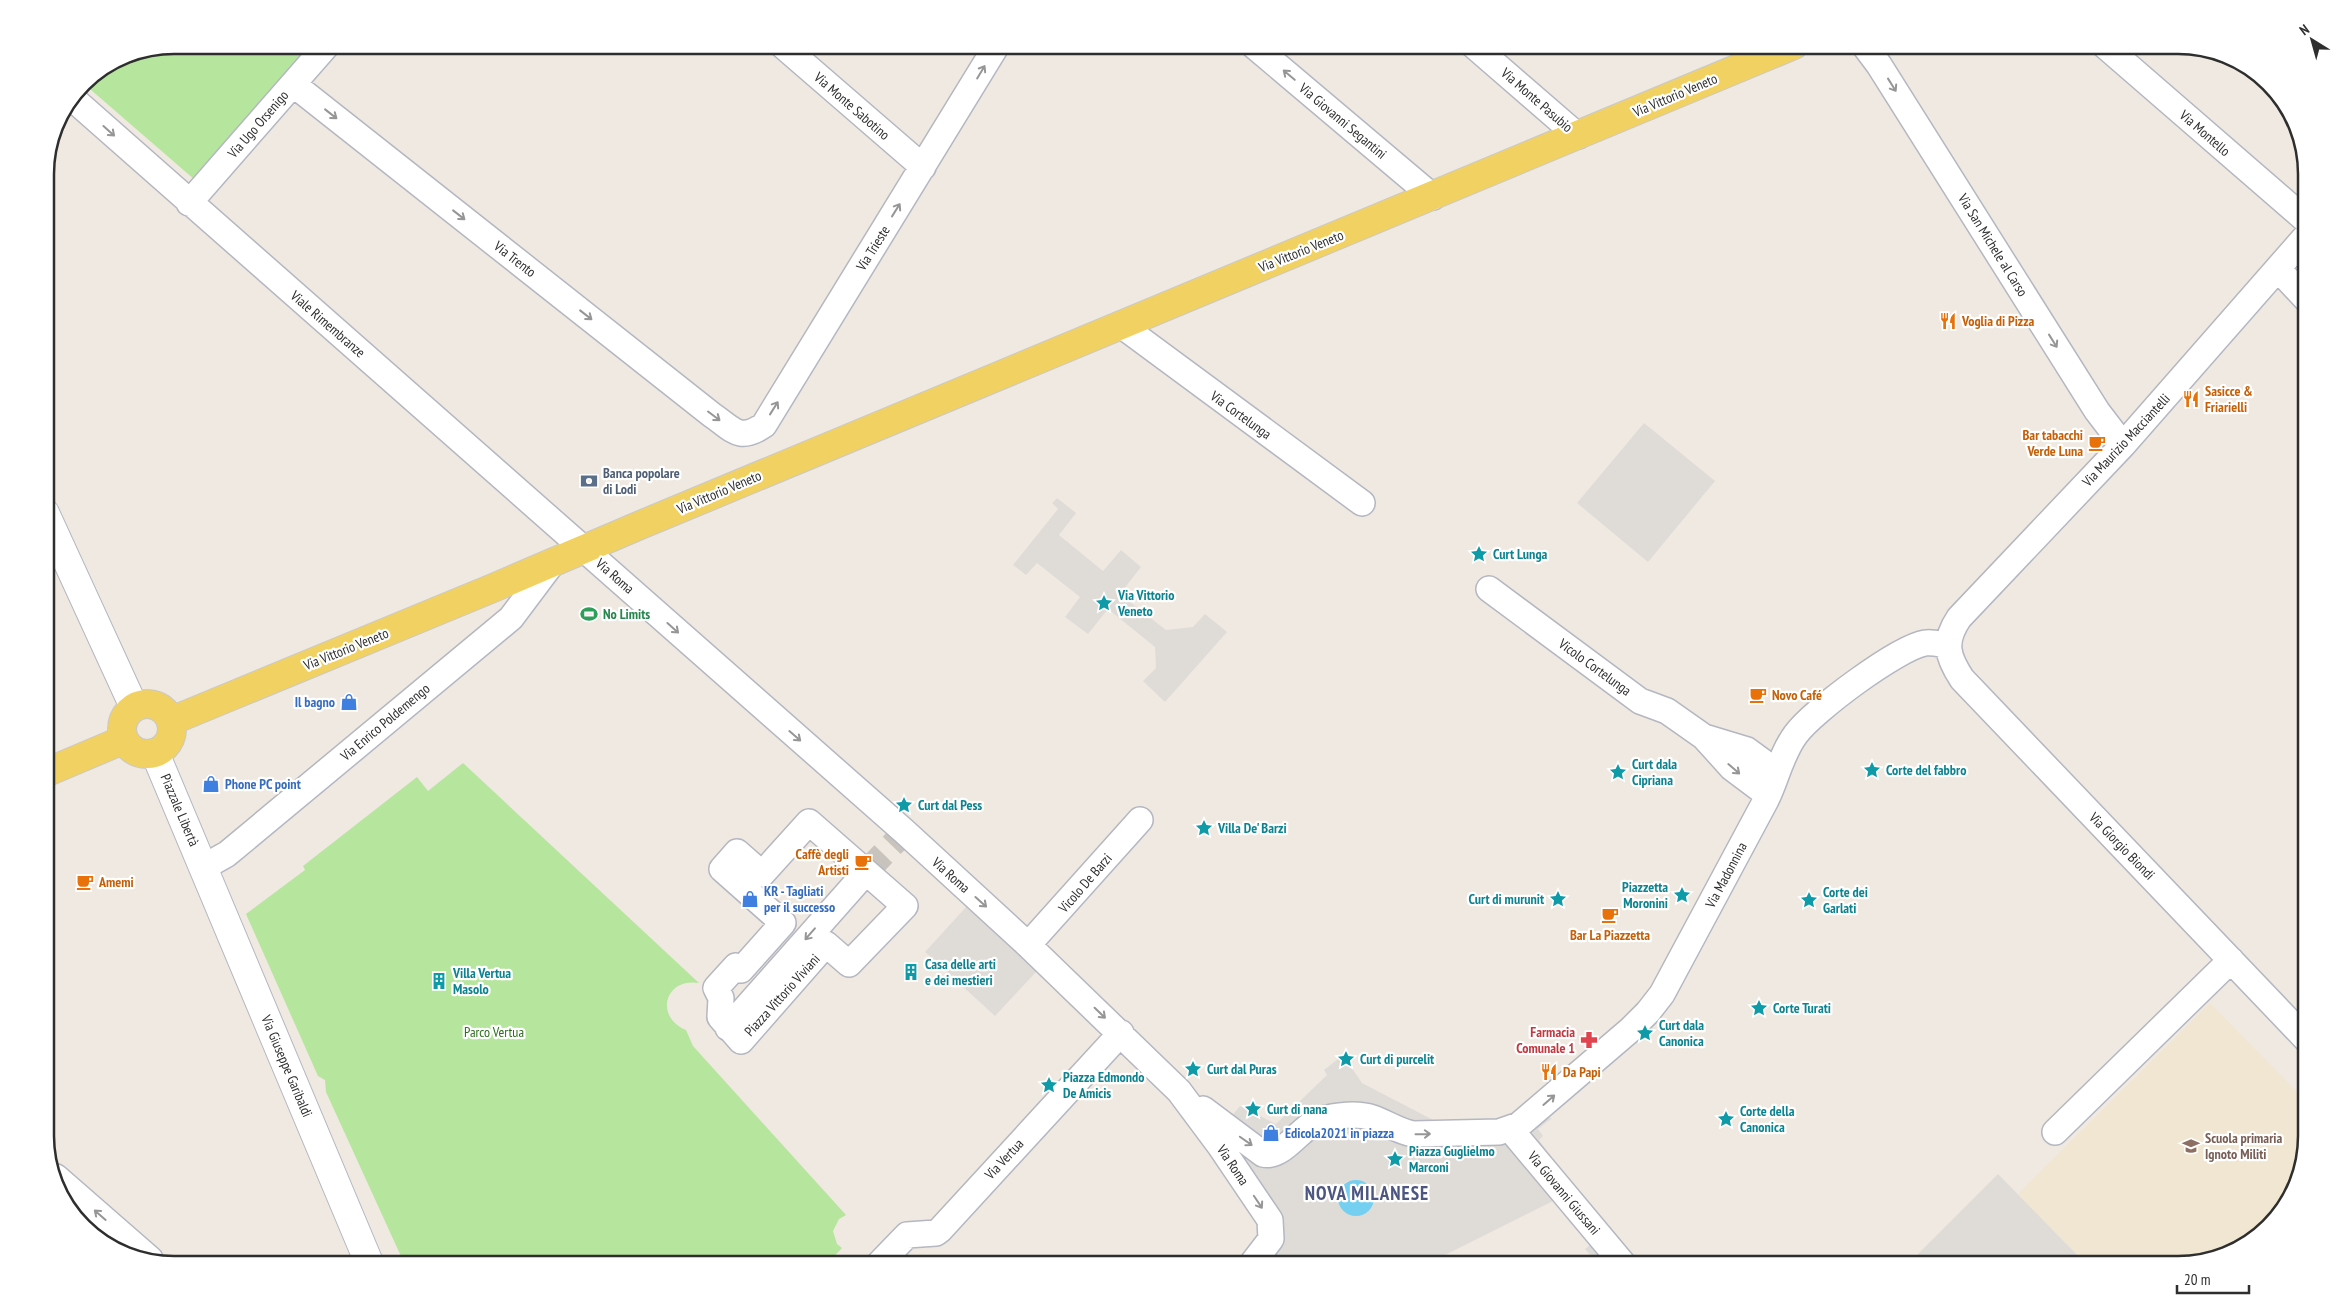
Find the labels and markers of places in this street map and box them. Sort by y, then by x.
restaurant icon: Voglia di Pizza [1938,311,1958,331]
place label: Voglia di Pizza [1961,312,2035,330]
place label: Sasicce & Friarielli [2205,382,2253,416]
restaurant icon: Sasicce & Friarielli [2181,389,2201,409]
place label: Bar tabacchi Verde Luna [2022,426,2083,460]
cafe icon: Bar tabacchi Verde Luna [2087,433,2107,453]
place label: Banca popolare di Lodi [603,464,680,498]
bank icon: Banca popolare di Lodi [579,471,599,491]
place icon: Curt Lunga [1469,544,1489,564]
place label: Curt Lunga [1493,545,1548,563]
place label: Via Vittorio Veneto [1117,586,1174,620]
place icon: Via Vittorio Veneto [1094,593,1114,613]
sports icon: No Limits [579,604,599,624]
place label: No Limits [603,605,650,623]
cafe icon: Novo Café [1748,685,1768,705]
place label: Novo Café [1772,686,1822,704]
shop icon: Il bagno [339,692,359,712]
place label: Il bagno [295,693,335,711]
place label: Curt dala Cipriana [1632,755,1677,789]
place icon: Corte del fabbro [1862,760,1882,780]
place label: Corte del fabbro [1886,761,1966,779]
place icon: Curt dala Cipriana [1608,762,1628,782]
shop icon: Phone PC point [201,774,221,794]
place label: Phone PC point [225,775,301,793]
place icon: Curt dal Pess [894,795,914,815]
place label: Curt dal Pess [918,796,982,814]
place icon: Villa De' Barzi [1194,818,1214,838]
place label: Villa De' Barzi [1217,819,1287,837]
place label: Caffè degli Artisti [796,845,849,879]
cafe icon: Caffè degli Artisti [853,852,873,872]
cafe icon: Amemi [75,872,95,892]
place label: Amemi [98,873,134,891]
place label: Piazzetta Moronini [1622,878,1668,912]
place label: KR - Tagliati per il successo [764,882,835,916]
place label: Corte dei Garlati [1823,883,1868,917]
place icon: Piazzetta Moronini [1672,885,1692,905]
shop icon: KR - Tagliati per il successo [740,889,760,909]
place icon: Curt di murunit [1548,889,1568,909]
place label: Curt di murunit [1468,890,1544,908]
place icon: Corte dei Garlati [1799,890,1819,910]
cafe icon: Bar La Piazzetta [1600,905,1620,925]
place label: Bar La Piazzetta [1570,926,1650,944]
place label: Casa delle arti e dei mestieri [925,955,996,989]
building icon: Casa delle arti e dei mestieri [901,962,921,982]
place label: Villa Vertua Masolo [452,964,511,998]
building icon: Villa Vertua Masolo [429,971,449,991]
place icon: Corte Turati [1749,998,1769,1018]
place label: Corte Turati [1773,999,1831,1017]
place label: Curt dala Canonica [1659,1016,1704,1050]
place label: Farmacia Comunale 1 [1516,1023,1575,1057]
place icon: Curt dala Canonica [1635,1023,1655,1043]
pharmacy icon: Farmacia Comunale 1 [1579,1030,1599,1050]
place icon: Curt di purcelit [1336,1049,1356,1069]
place label: Curt di purcelit [1360,1050,1434,1068]
place icon: Curt dal Puras [1183,1059,1203,1079]
place label: Curt dal Puras [1207,1060,1277,1078]
restaurant icon: Da Papi [1539,1062,1559,1082]
place label: Da Papi [1563,1063,1601,1081]
place label: Piazza Edmondo De Amicis [1063,1068,1144,1102]
place icon: Piazza Edmondo De Amicis [1039,1075,1059,1095]
place icon: Curt di nana [1243,1099,1263,1119]
place label: Curt di nana [1267,1100,1328,1118]
place label: Corte della Canonica [1740,1102,1795,1136]
place icon: Corte della Canonica [1716,1109,1736,1129]
shop icon: Edicola2021 in piazza [1261,1123,1281,1143]
place label: Edicola2021 in piazza [1285,1124,1394,1142]
place label: Scuola primaria Ignoto Militi [2205,1129,2282,1163]
school or university icon: Scuola primaria Ignoto Militi [2181,1136,2201,1156]
place label: Piazza Guglielmo Marconi [1409,1142,1495,1176]
place icon: Piazza Guglielmo Marconi [1385,1149,1405,1169]

